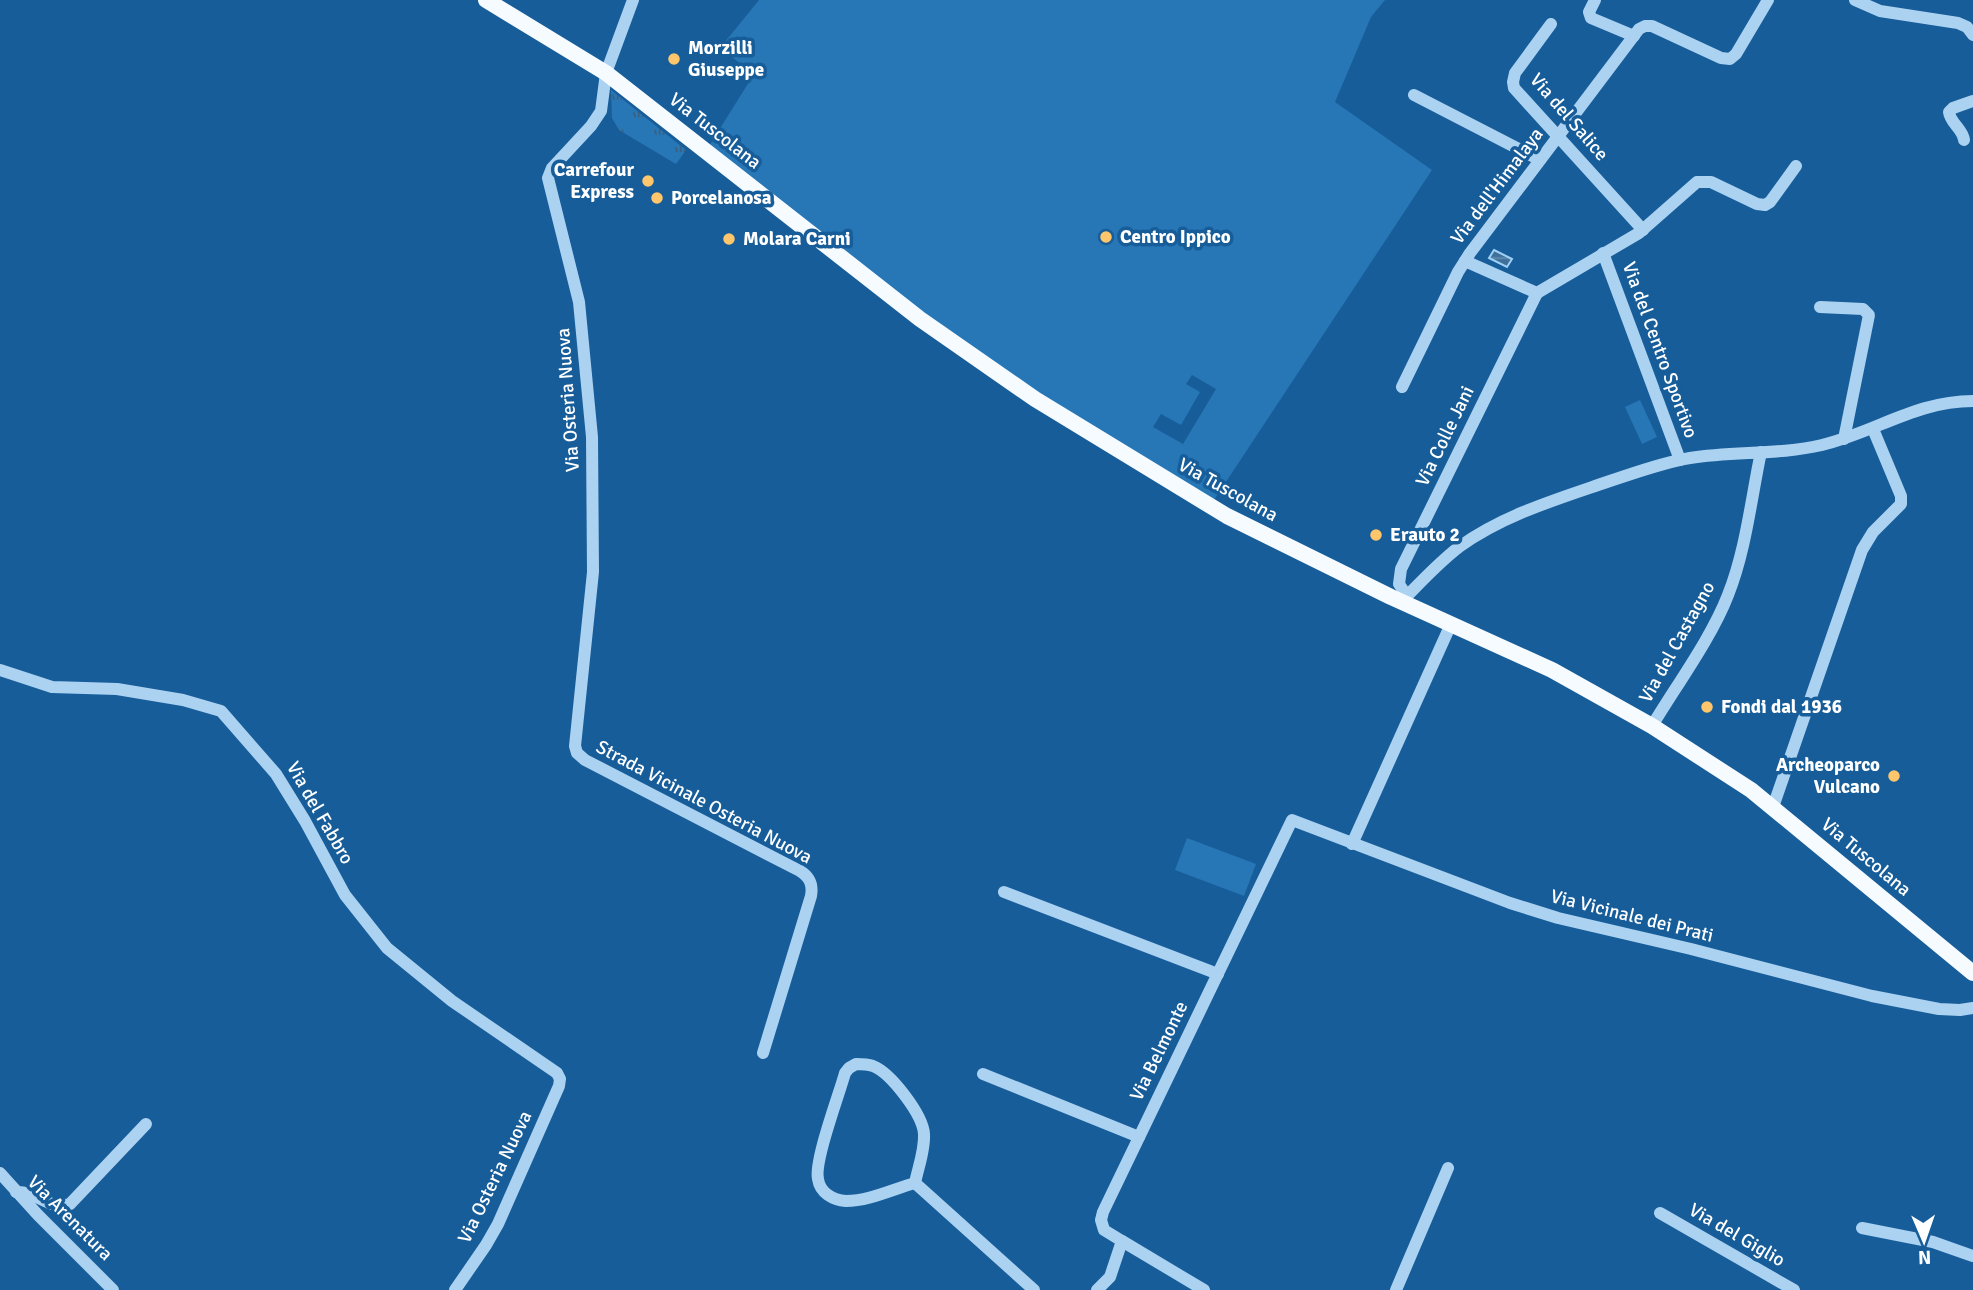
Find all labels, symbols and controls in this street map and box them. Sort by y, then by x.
place label: Morzilli Giuseppe [688,36,764,82]
marker: Morzilli Giuseppe [666,51,682,67]
street label: Via del Salice [1524,68,1614,166]
street label: Via Tuscolana [664,88,766,174]
street label: Via dell'Himalaya [1445,123,1549,249]
place label: Carrefour Express [554,158,634,204]
marker: Carrefour Express [640,173,656,189]
place label: Porcelanosa [671,186,772,210]
marker: Porcelanosa [649,190,665,206]
place label: Centro Ippico [1120,225,1231,249]
place label: Molara Carni [743,227,851,251]
marker: Centro Ippico [1098,229,1114,245]
marker: Molara Carni [721,231,737,247]
street label: Via del Centro Sportivo [1617,259,1703,441]
street label: Via Osteria Nuova [551,327,585,473]
street label: Via Colle Jani [1410,382,1480,490]
street label: Via Tuscolana [1174,453,1282,527]
place label: Erauto 2 [1390,523,1460,547]
marker: Erauto 2 [1368,527,1384,543]
street label: Via del Castagno [1634,577,1720,707]
place label: Fondi dal 1936 [1721,695,1842,719]
marker: Fondi dal 1936 [1699,699,1715,715]
street label: Strada Vicinale Osteria Nuova [592,735,816,869]
place label: Archeoparco Vulcano [1776,753,1880,799]
street label: Via del Fabbro [281,757,359,869]
marker: Archeoparco Vulcano [1886,768,1902,784]
street label: Via Tuscolana [1816,812,1916,902]
street label: Via Vicinale dei Prati [1548,884,1716,948]
street label: Via Belmonte [1125,997,1193,1105]
street label: Via Osteria Nuova [453,1107,537,1247]
street label: Via Arenatura [22,1170,118,1266]
street label: Via del Giglio [1685,1198,1789,1272]
north arrow [1889,1206,1959,1276]
text: N [1918,1245,1932,1269]

